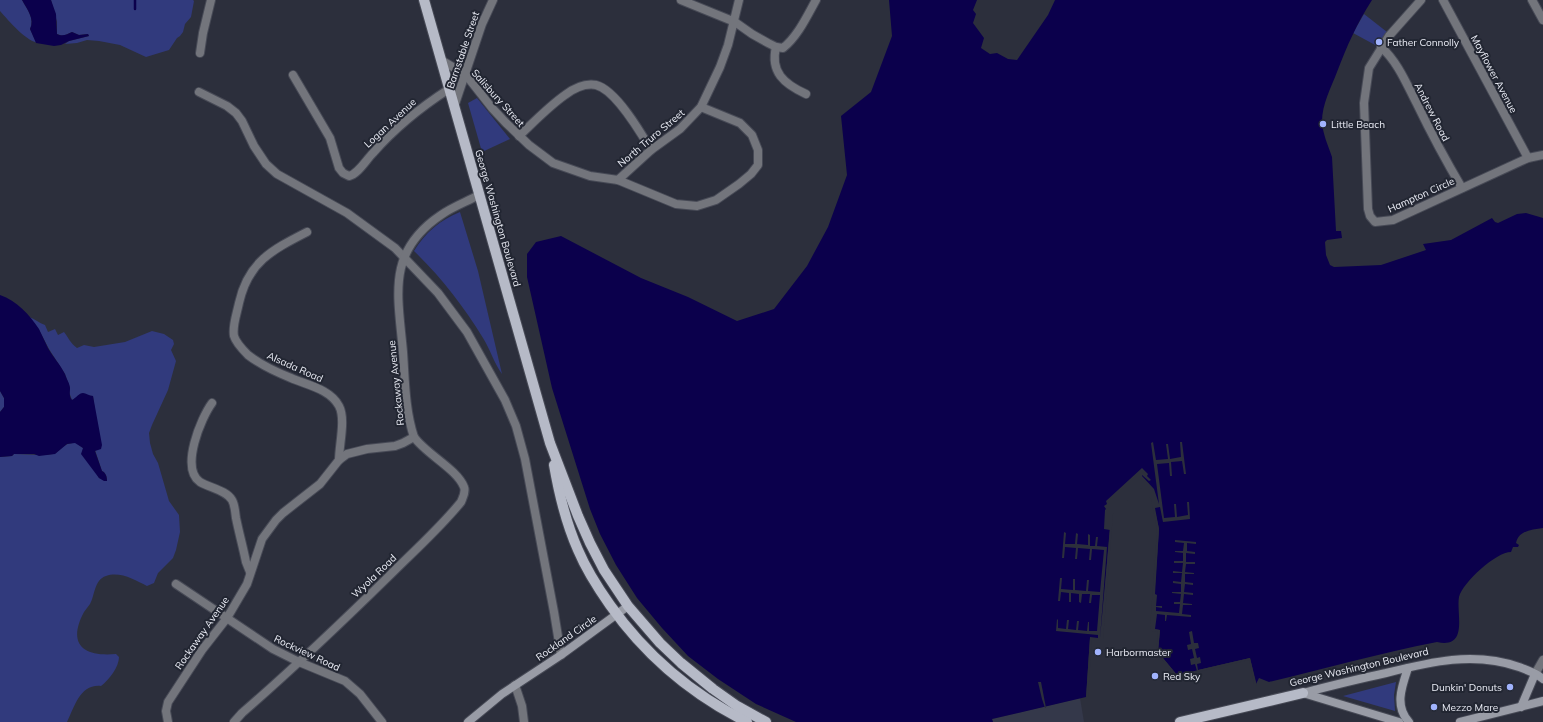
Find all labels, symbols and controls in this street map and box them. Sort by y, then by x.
street label: Barnstable Street [444,9,482,90]
street label: Mayflower Avenue [1468,33,1520,115]
place label: Father Connolly [1387,36,1460,49]
marker: Father Connolly [1374,37,1384,47]
street label: Salisbury Street [469,66,528,130]
street label: Andrew Road [1412,81,1452,143]
street label: Logan Avenue [361,96,419,150]
street label: North Truro Street [615,106,687,170]
place label: Little Beach [1331,118,1385,131]
marker: Little Beach [1318,119,1328,129]
street label: George Washington Boulevard [472,148,524,288]
street label: Hampton Circle [1386,175,1456,215]
street label: Rockaway Avenue [385,340,407,426]
street label: Alsada Road [265,349,325,385]
street label: Wyola Road [349,551,399,601]
street label: Rockaway Avenue [172,594,232,672]
street label: Rockland Circle [533,612,599,664]
street label: Rockview Road [272,632,342,674]
street label: George Washington Boulevard [1288,645,1430,689]
place label: Harbormaster [1106,646,1171,659]
marker: Harbormaster [1093,647,1103,657]
place label: Red Sky [1163,670,1201,683]
marker: Red Sky [1150,671,1160,681]
place label: Dunkin' Donuts [1431,681,1502,694]
marker: Dunkin' Donuts [1505,682,1515,692]
place label: Mezzo Mare [1442,701,1498,714]
marker: Mezzo Mare [1429,702,1439,712]

